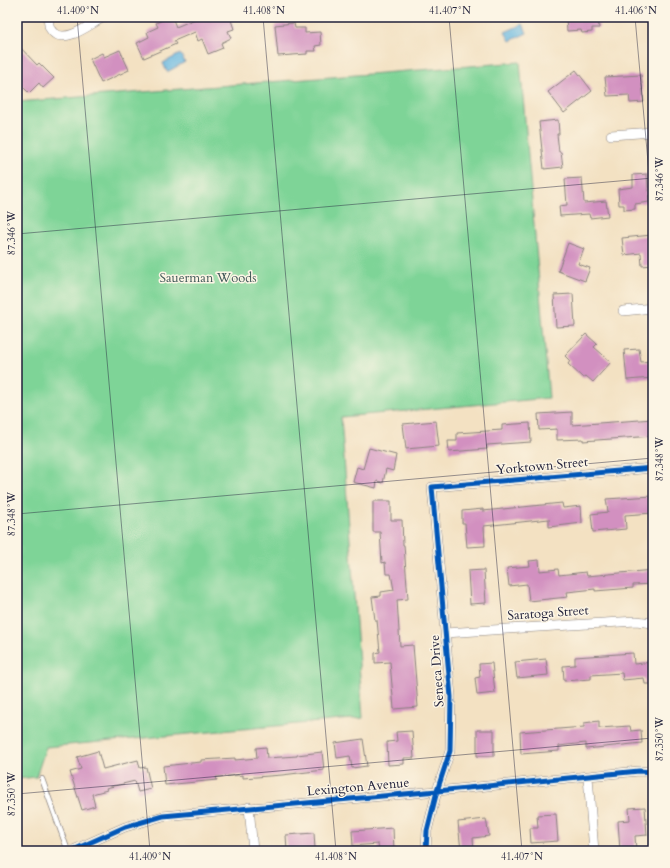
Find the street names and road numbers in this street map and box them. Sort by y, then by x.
street label: Yorktown Street [495,453,589,479]
street label: Saratoga Street [507,601,589,625]
street label: Seneca Drive [425,634,448,708]
street label: Lexington Avenue [306,774,410,800]

